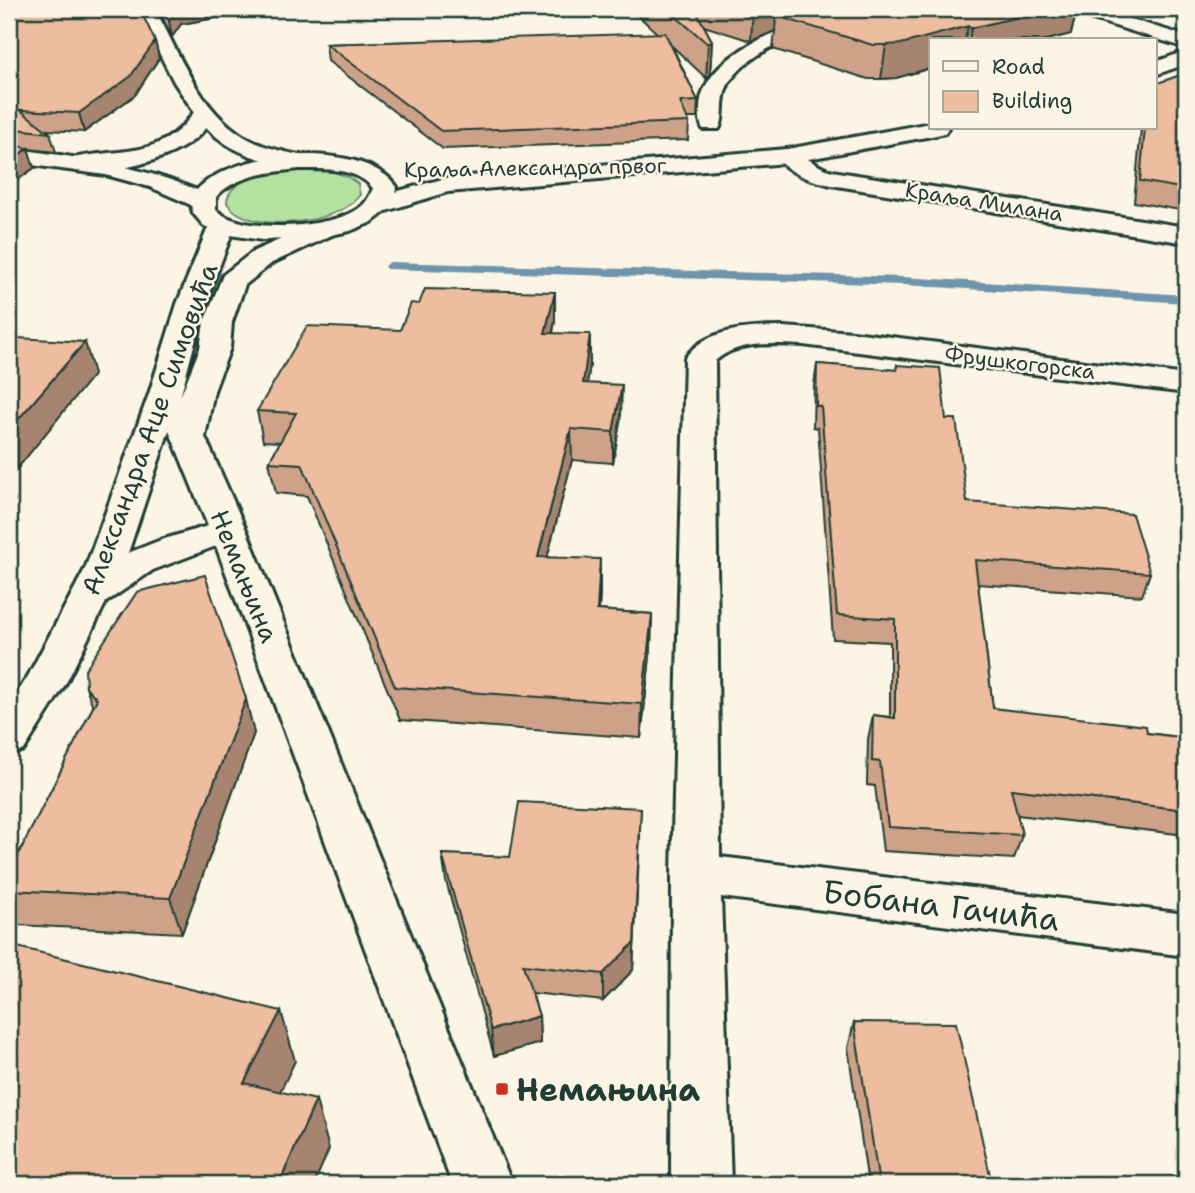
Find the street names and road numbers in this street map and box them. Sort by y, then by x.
street label: Краља Александра првог [404,152,667,184]
street label: Краља Милана [903,176,1065,228]
street label: Александра Аце Симовића [73,258,225,600]
street label: Фрушкогорска [943,340,1097,386]
street label: Немањина [203,504,287,648]
street label: Бобана Гачића [820,869,1062,941]

